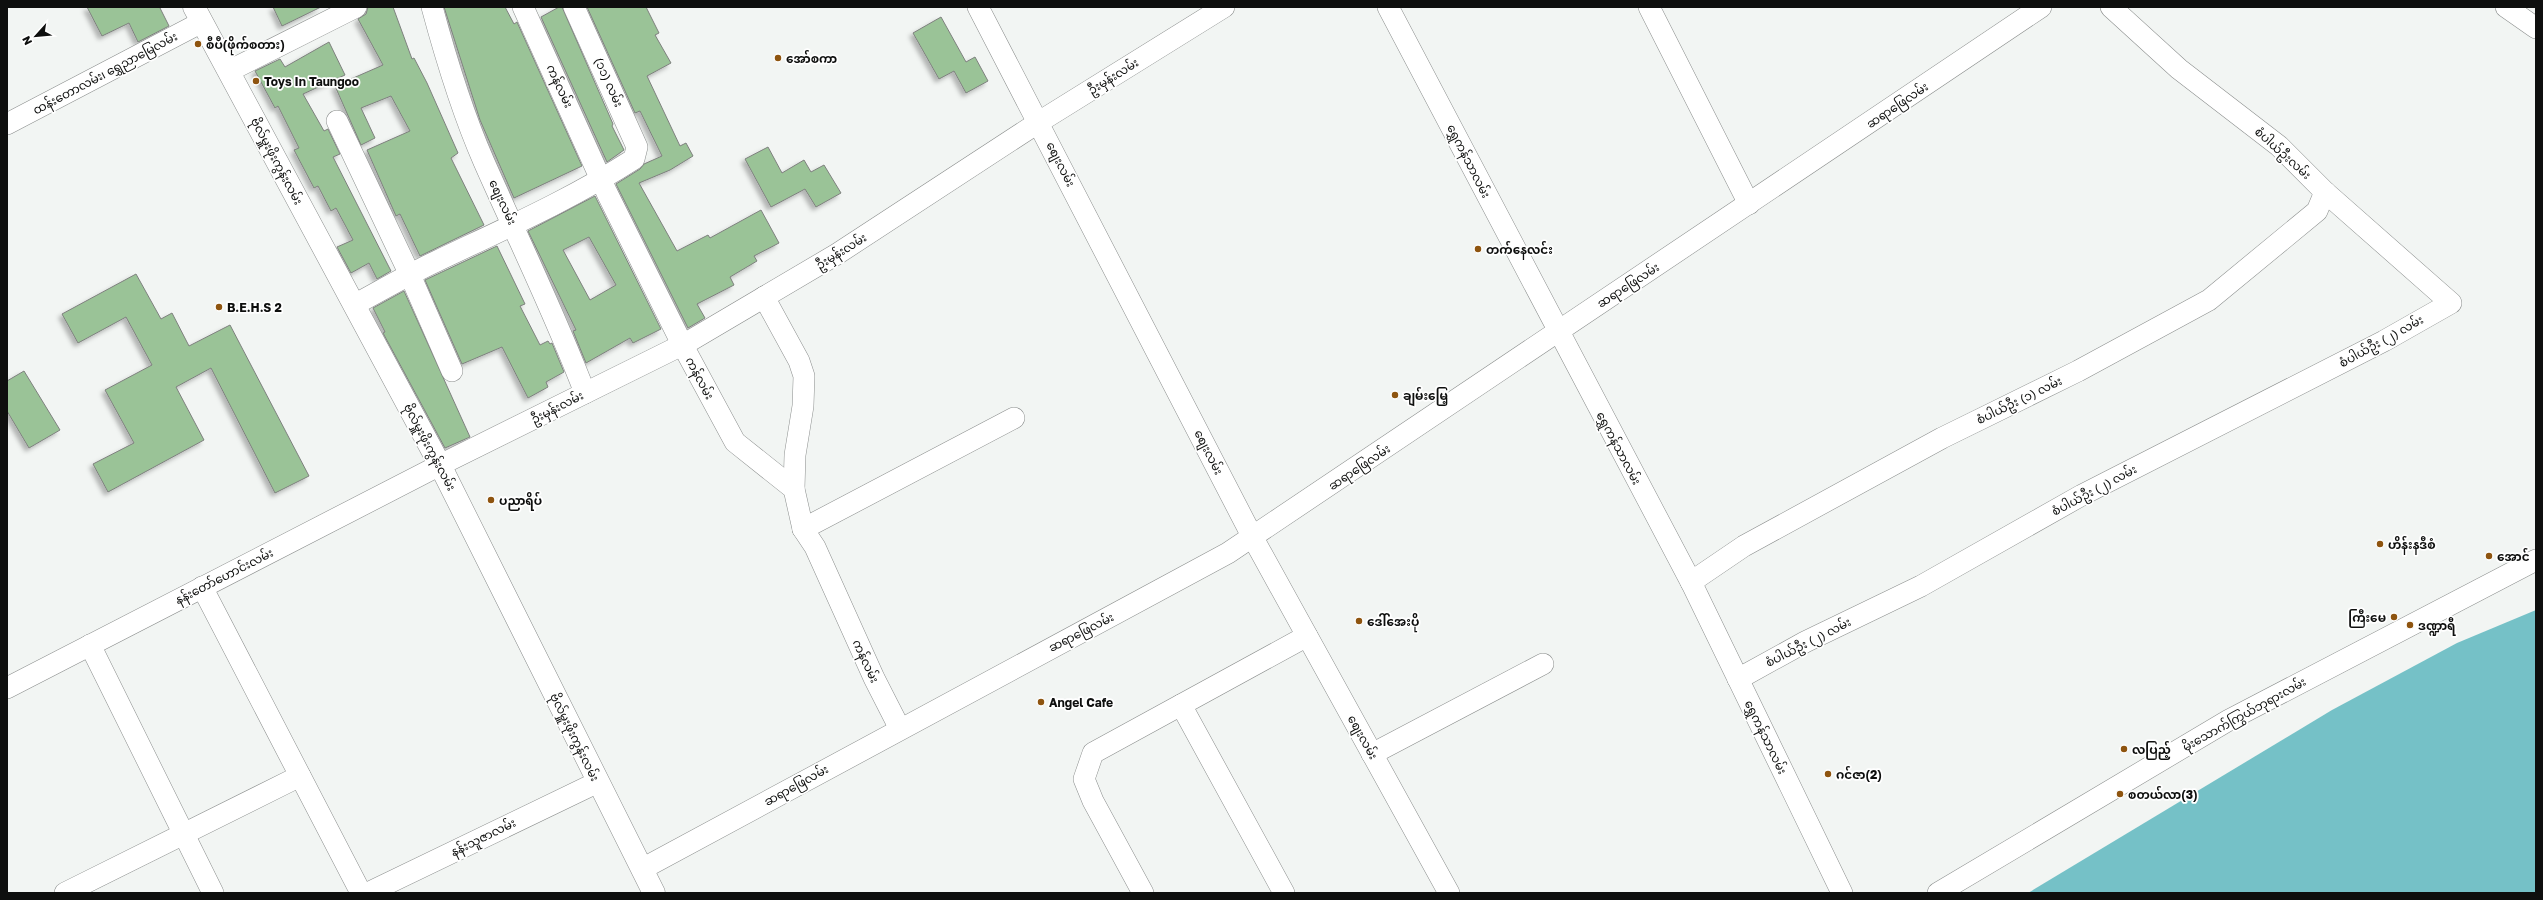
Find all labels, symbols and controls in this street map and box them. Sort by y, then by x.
north arrow [16,16,56,56]
street label: ထန်းတောလမ်း၊ ရွှေညာမြေလမ်း [30,28,181,120]
text: N [19,34,34,47]
place label: စီပီ(ဖိုက်စတား) [206,35,285,56]
marker: စီပီ(ဖိုက်စတား) [193,39,203,49]
place label: အော်စကာ [786,49,837,66]
marker: အော်စကာ [773,53,783,63]
street label: (၁၁) လမ်း [591,54,628,109]
street label: ဦးမှန်းလမ်း [1084,54,1143,100]
street label: ကန်လမ်း [541,62,577,111]
place label: Toys In Taungoo [264,74,359,89]
marker: Toys In Taungoo [251,76,261,86]
street label: ဆရာဖြေလမ်း [1863,78,1932,134]
street label: ဗိုလ်မှူးဖိုးကွန်းလမ်း [245,114,307,208]
street label: ‌ရွှေကန်သာလမ်း [1441,121,1495,202]
street label: စံပါယ်ဦးလမ်း [2250,123,2315,184]
street label: စျေးလမ်း [1041,139,1080,190]
street label: စျေးလမ်း [483,176,521,228]
street label: ဦးမှန်းလမ်း [812,229,871,275]
place label: တက်နေလင်း [1486,240,1553,260]
marker: တက်နေလင်း [1473,244,1483,254]
street label: ဆရာဖြေလမ်း [1593,258,1664,313]
place label: B.E.H.S 2 [227,300,282,315]
marker: B.E.H.S 2 [214,302,224,312]
street label: စံပါယ်ဦး (၂) လမ်း [2336,311,2427,373]
street label: ကန်လမ်း [680,354,718,403]
street label: စံပါယ်ဦး (၁) လမ်း [1973,372,2066,430]
street label: ဦးမှန်းလမ်း [528,386,587,429]
place label: ချမ်းမြေ့ [1403,386,1448,407]
marker: ချမ်းမြေ့ [1390,390,1400,400]
street label: ဗိုလ်မှူးဖိုးကွန်းလမ်း [398,400,460,494]
street label: ‌ရွှေကန်သာလမ်း [1591,408,1645,489]
street label: စျေးလမ်း [1189,427,1228,478]
street label: ဆရာဖြေလမ်း [1325,440,1394,496]
street label: စံပါယ်ဦး (၂) လမ်း [2049,460,2140,521]
place label: ပညာရိပ် [499,491,542,511]
marker: ပညာရိပ် [486,495,496,505]
place label: ဟိန်းနဒီစံ [2388,535,2436,555]
marker: ဟိန်းနဒီစံ [2375,539,2385,549]
street label: နန်းတော်ဟောင်းလမ်း [172,544,277,610]
place label: အောင် [2497,547,2530,564]
marker: အောင် [2484,551,2494,561]
street label: ဆရာဖြေလမ်း [1045,608,1118,658]
place label: ကြီးမေ [2348,609,2386,628]
marker: ကြီးမေ [2389,612,2399,622]
place label: ဒေါ်အေးပို [1367,613,1419,633]
street label: စံပါယ်ဦး (၂) လမ်း [1762,613,1855,673]
marker: ဒေါ်အေးပို [1354,616,1364,626]
place label: ဒဏ္ဍာရီ [2418,617,2456,636]
marker: ဒဏ္ဍာရီ [2405,620,2415,630]
street label: ကန်လမ်း [847,637,883,686]
street label: မိုးသောက်ကြွယ်ဘုရားလမ်း [2179,673,2310,757]
street label: ဗိုလ်မှူးဖိုးကွန်းလမ်း [544,690,604,785]
place label: Angel Cafe [1049,695,1113,710]
marker: Angel Cafe [1036,697,1046,707]
street label: ‌ရွှေကန်သာလမ်း [1739,697,1791,778]
street label: စျေးလမ်း [1342,712,1382,763]
place label: လပြည့် [2132,740,2171,760]
marker: လပြည့် [2119,744,2129,754]
street label: ဆရာဖြေလမ်း [761,760,832,811]
place label: ဂင်ဇာ(2) [1836,765,1882,782]
marker: ဂင်ဇာ(2) [1823,769,1833,779]
place label: စတယ်လာ(3) [2128,785,2198,802]
marker: စတယ်လာ(3) [2115,789,2125,799]
street label: နန်းသူဇာလမ်း [447,814,519,862]

